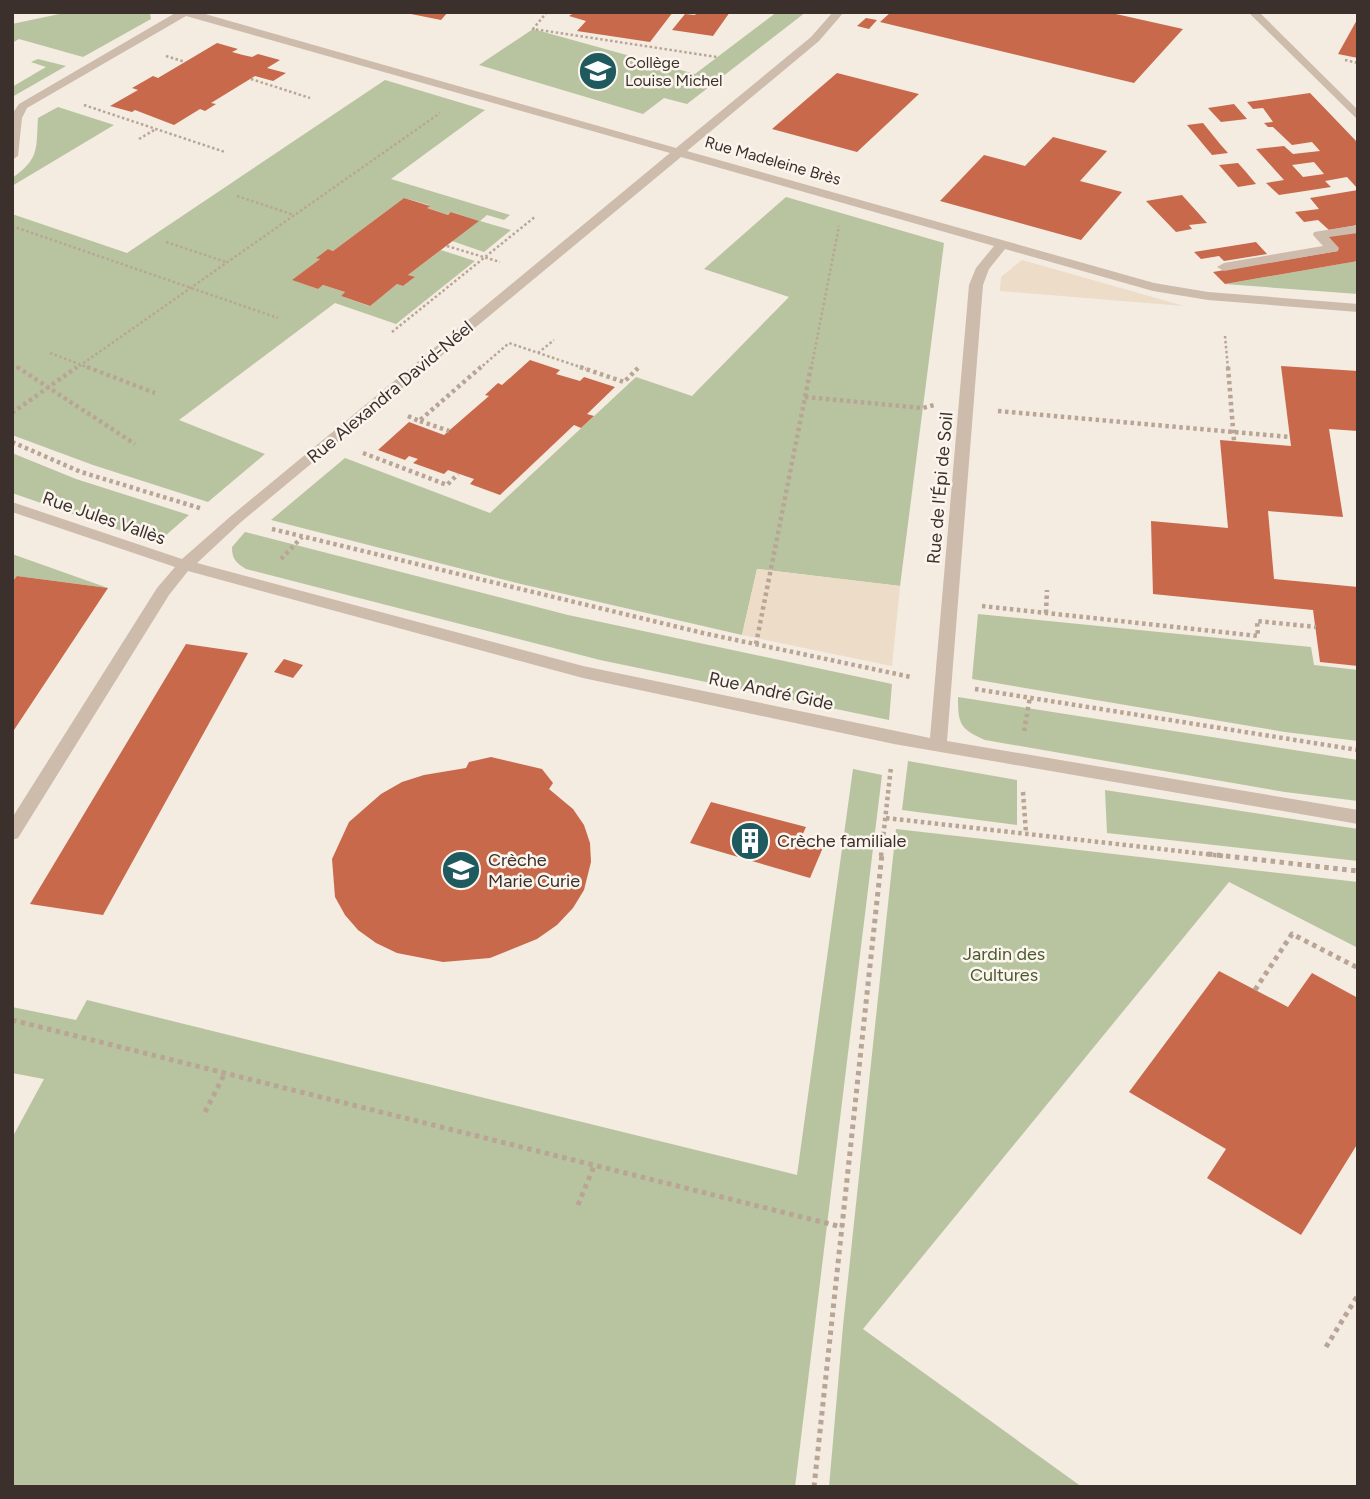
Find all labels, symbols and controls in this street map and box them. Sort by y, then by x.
school or university icon: Collège Louise Michel [577,50,619,92]
place label: Collège Louise Michel [625,53,722,90]
street label: Rue Madeleine Brès [703,132,843,189]
street label: Rue Alexandra David-Néel [302,316,478,468]
street label: Rue de l'Épi de Soil [922,411,958,565]
street label: Rue Jules Vallès [40,487,168,549]
street label: Rue André Gide [707,667,836,715]
building icon: Crèche familiale [729,820,771,862]
place label: Crèche familiale [777,830,906,852]
school or university icon: Crèche Marie Curie [440,849,482,891]
place label: Crèche Marie Curie [488,849,580,892]
park label: Jardin des Cultures [963,943,1045,986]

